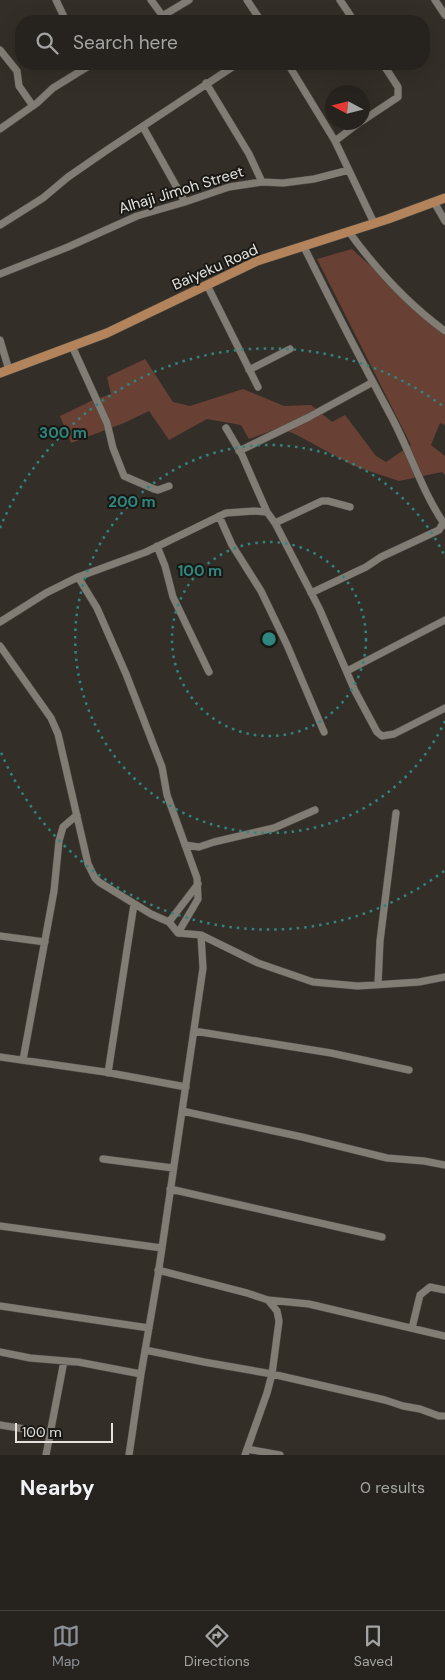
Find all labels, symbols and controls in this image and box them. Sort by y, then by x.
search box [15,15,430,70]
icon: search [33,29,61,57]
text: Search here [73,30,178,55]
north arrow [325,85,370,130]
street label: Alhaji Jimoh Street [116,161,246,219]
street label: Baiyeku Road [169,239,261,295]
text: 300 m [39,423,87,443]
text: 200 m [108,492,156,512]
text: 100 m [178,561,222,581]
centre of rings [260,630,278,648]
scale bar [15,1420,112,1443]
text: 100 m [22,1423,62,1441]
text: Nearby [20,1474,94,1502]
text: 0 results [360,1477,425,1498]
tab: Map [52,1622,80,1670]
tab: Directions [184,1622,250,1670]
tab: Saved [354,1622,393,1670]

